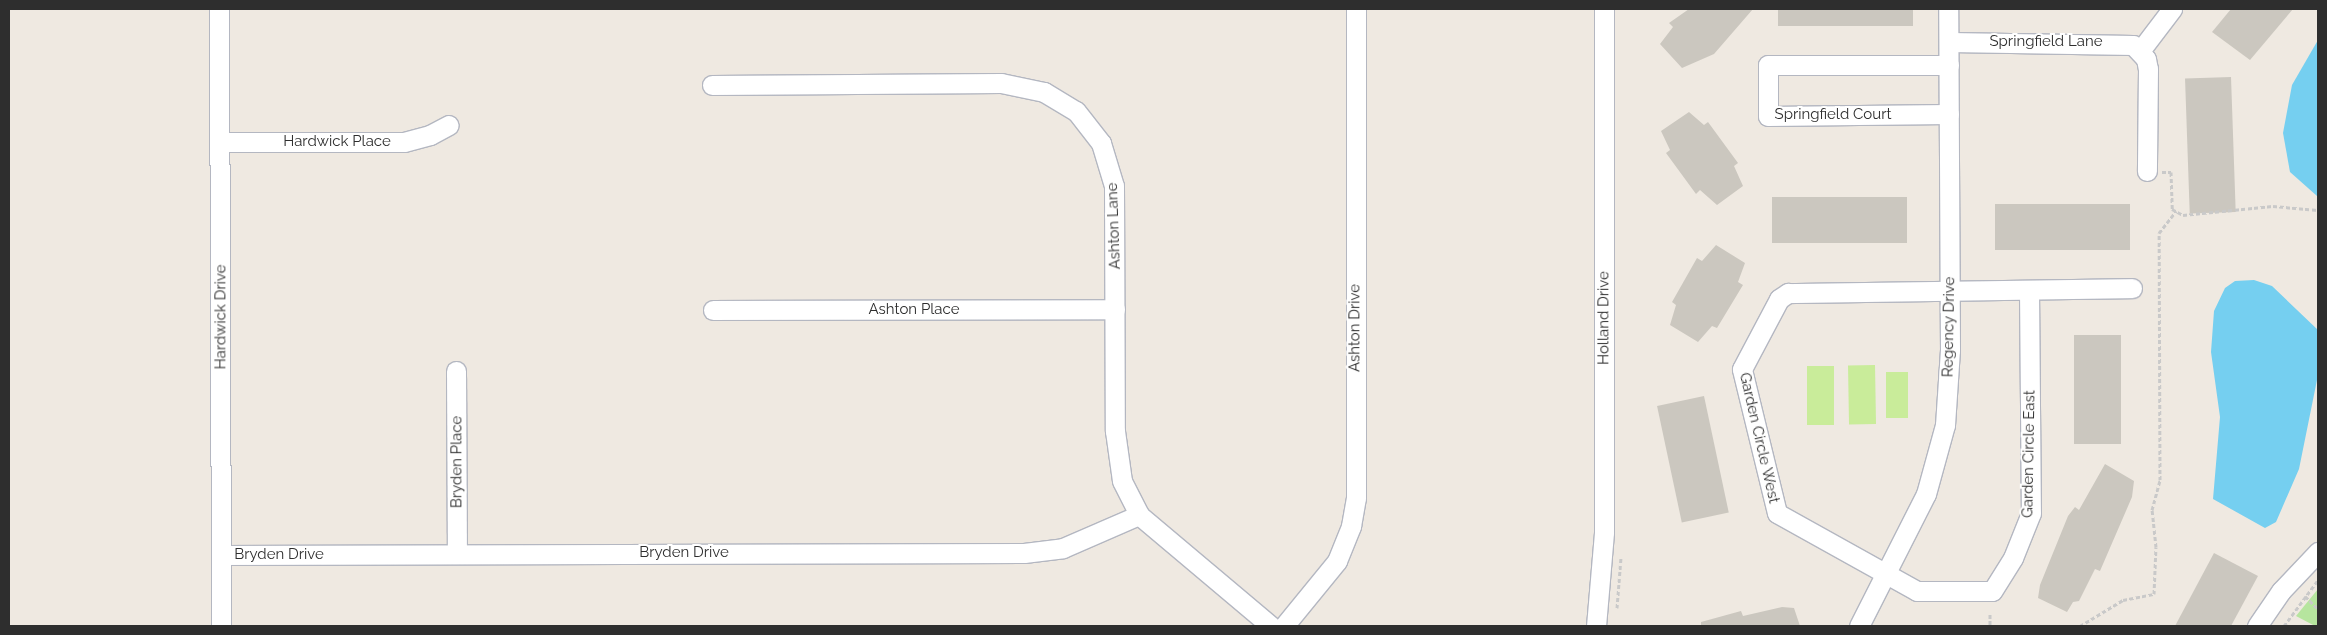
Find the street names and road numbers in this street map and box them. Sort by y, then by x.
street label: Springfield Lane [1990,33,2102,51]
street label: Springfield Court [1775,106,1891,124]
street label: Hardwick Place [283,133,391,151]
street label: Ashton Lane [1103,182,1125,270]
street label: Hardwick Drive [212,265,230,369]
street label: Holland Drive [1595,271,1613,365]
street label: Regency Drive [1939,276,1959,378]
street label: Ashton Drive [1346,284,1364,372]
street label: Ashton Place [869,301,959,319]
street label: Garden Circle West [1735,371,1783,505]
street label: Garden Circle East [2019,390,2039,518]
street label: Bryden Place [448,416,466,508]
street label: Bryden Drive [639,544,729,562]
street label: Bryden Drive [234,546,324,564]

